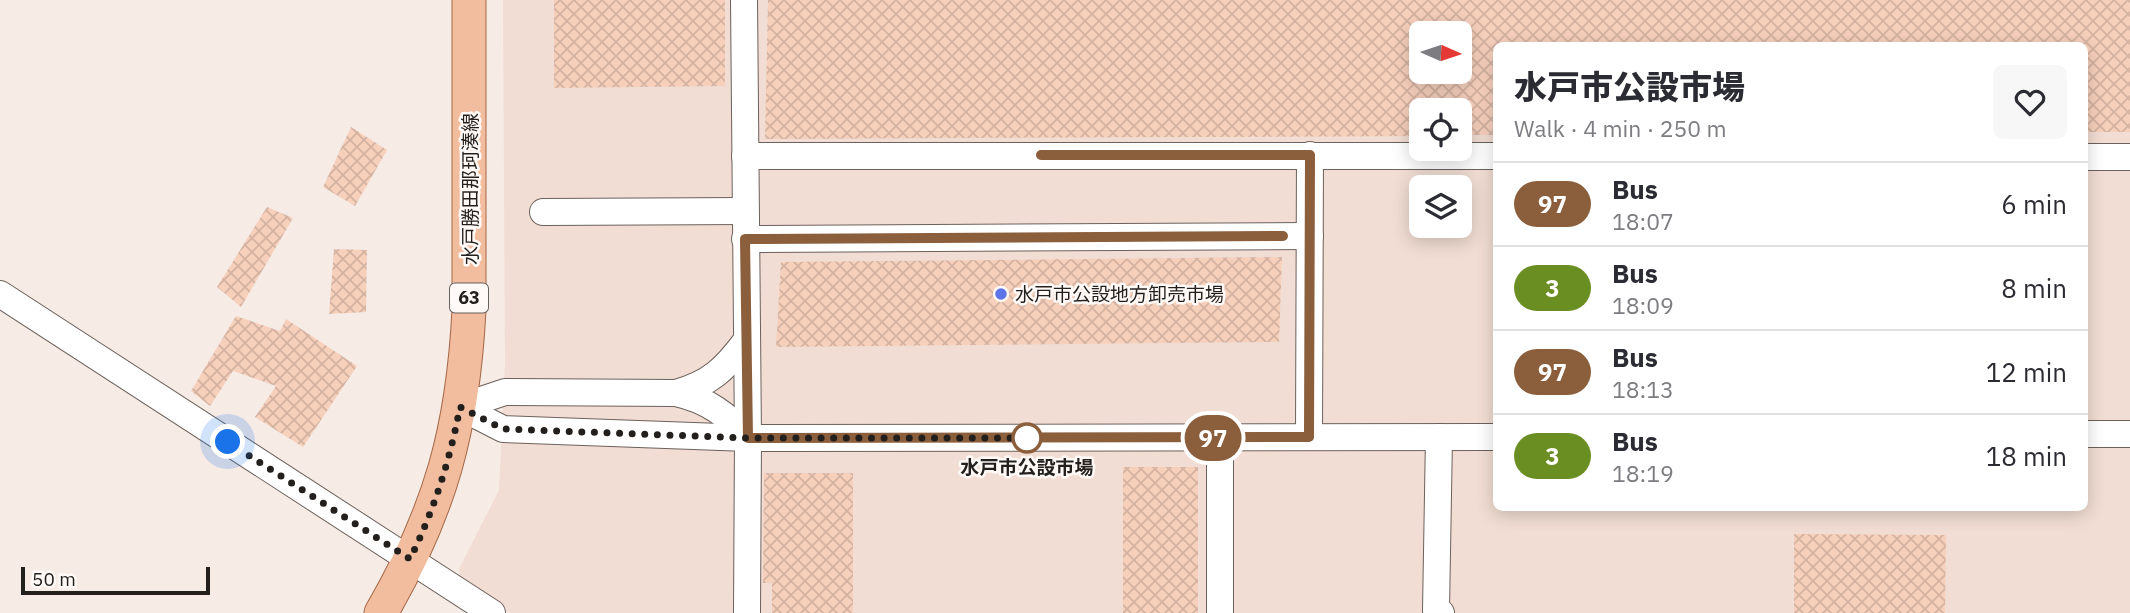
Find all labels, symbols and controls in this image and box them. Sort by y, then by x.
north arrow [1409,21,1472,84]
map controls [1409,21,1472,238]
text: 水戸市公設市場 [1514,65,1745,108]
button: heart [1993,65,2067,139]
button: locate [1409,98,1472,161]
street label: 水戸勝田那珂湊線 [458,113,482,265]
text: Walk · 4 min · 250 m [1514,113,1727,143]
text: Bus [1612,172,1658,206]
button: layers [1409,175,1472,238]
text: 6 min [2001,187,2067,221]
text: 97 [1538,188,1567,220]
text: 18:07 [1612,206,1674,236]
text: Bus [1612,256,1658,290]
text: 8 min [2001,271,2067,305]
text: 3 [1545,272,1560,304]
place label: 水戸市公設地方卸売市場 [1015,282,1224,306]
road number: 63 [450,284,488,312]
marker: 水戸市公設地方卸売市場 [993,286,1009,302]
text: 18:09 [1612,290,1674,320]
text: Bus [1612,340,1658,374]
text: 12 min [1986,355,2067,389]
text: 97 [1538,356,1567,388]
text: 18:13 [1612,374,1674,404]
line badge: 97 [1182,415,1244,461]
text: 97 [1199,422,1227,454]
marker: 水戸市公設市場 [1012,423,1042,453]
your location [210,424,245,459]
text: Bus [1612,424,1658,458]
text: 18 min [1986,439,2067,473]
text: 3 [1545,440,1560,472]
place label: 水戸市公設市場 [960,455,1094,479]
text: 18:19 [1612,458,1674,488]
scale bar [21,564,210,596]
text: 50 m [32,567,76,591]

